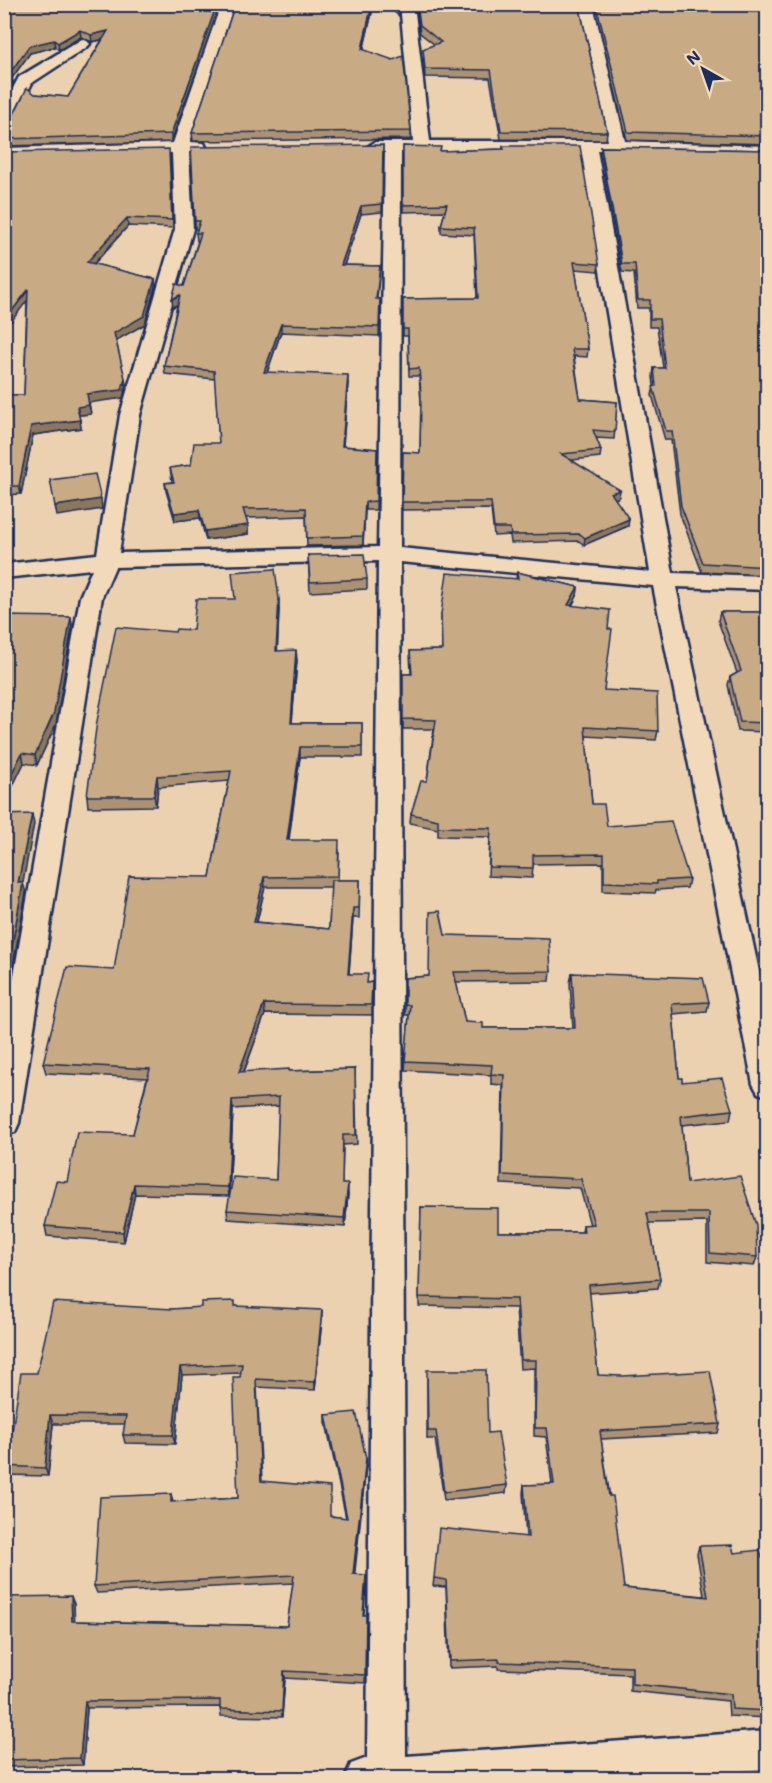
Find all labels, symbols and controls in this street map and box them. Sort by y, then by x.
north arrow [673,39,733,99]
text: N [682,45,704,69]

